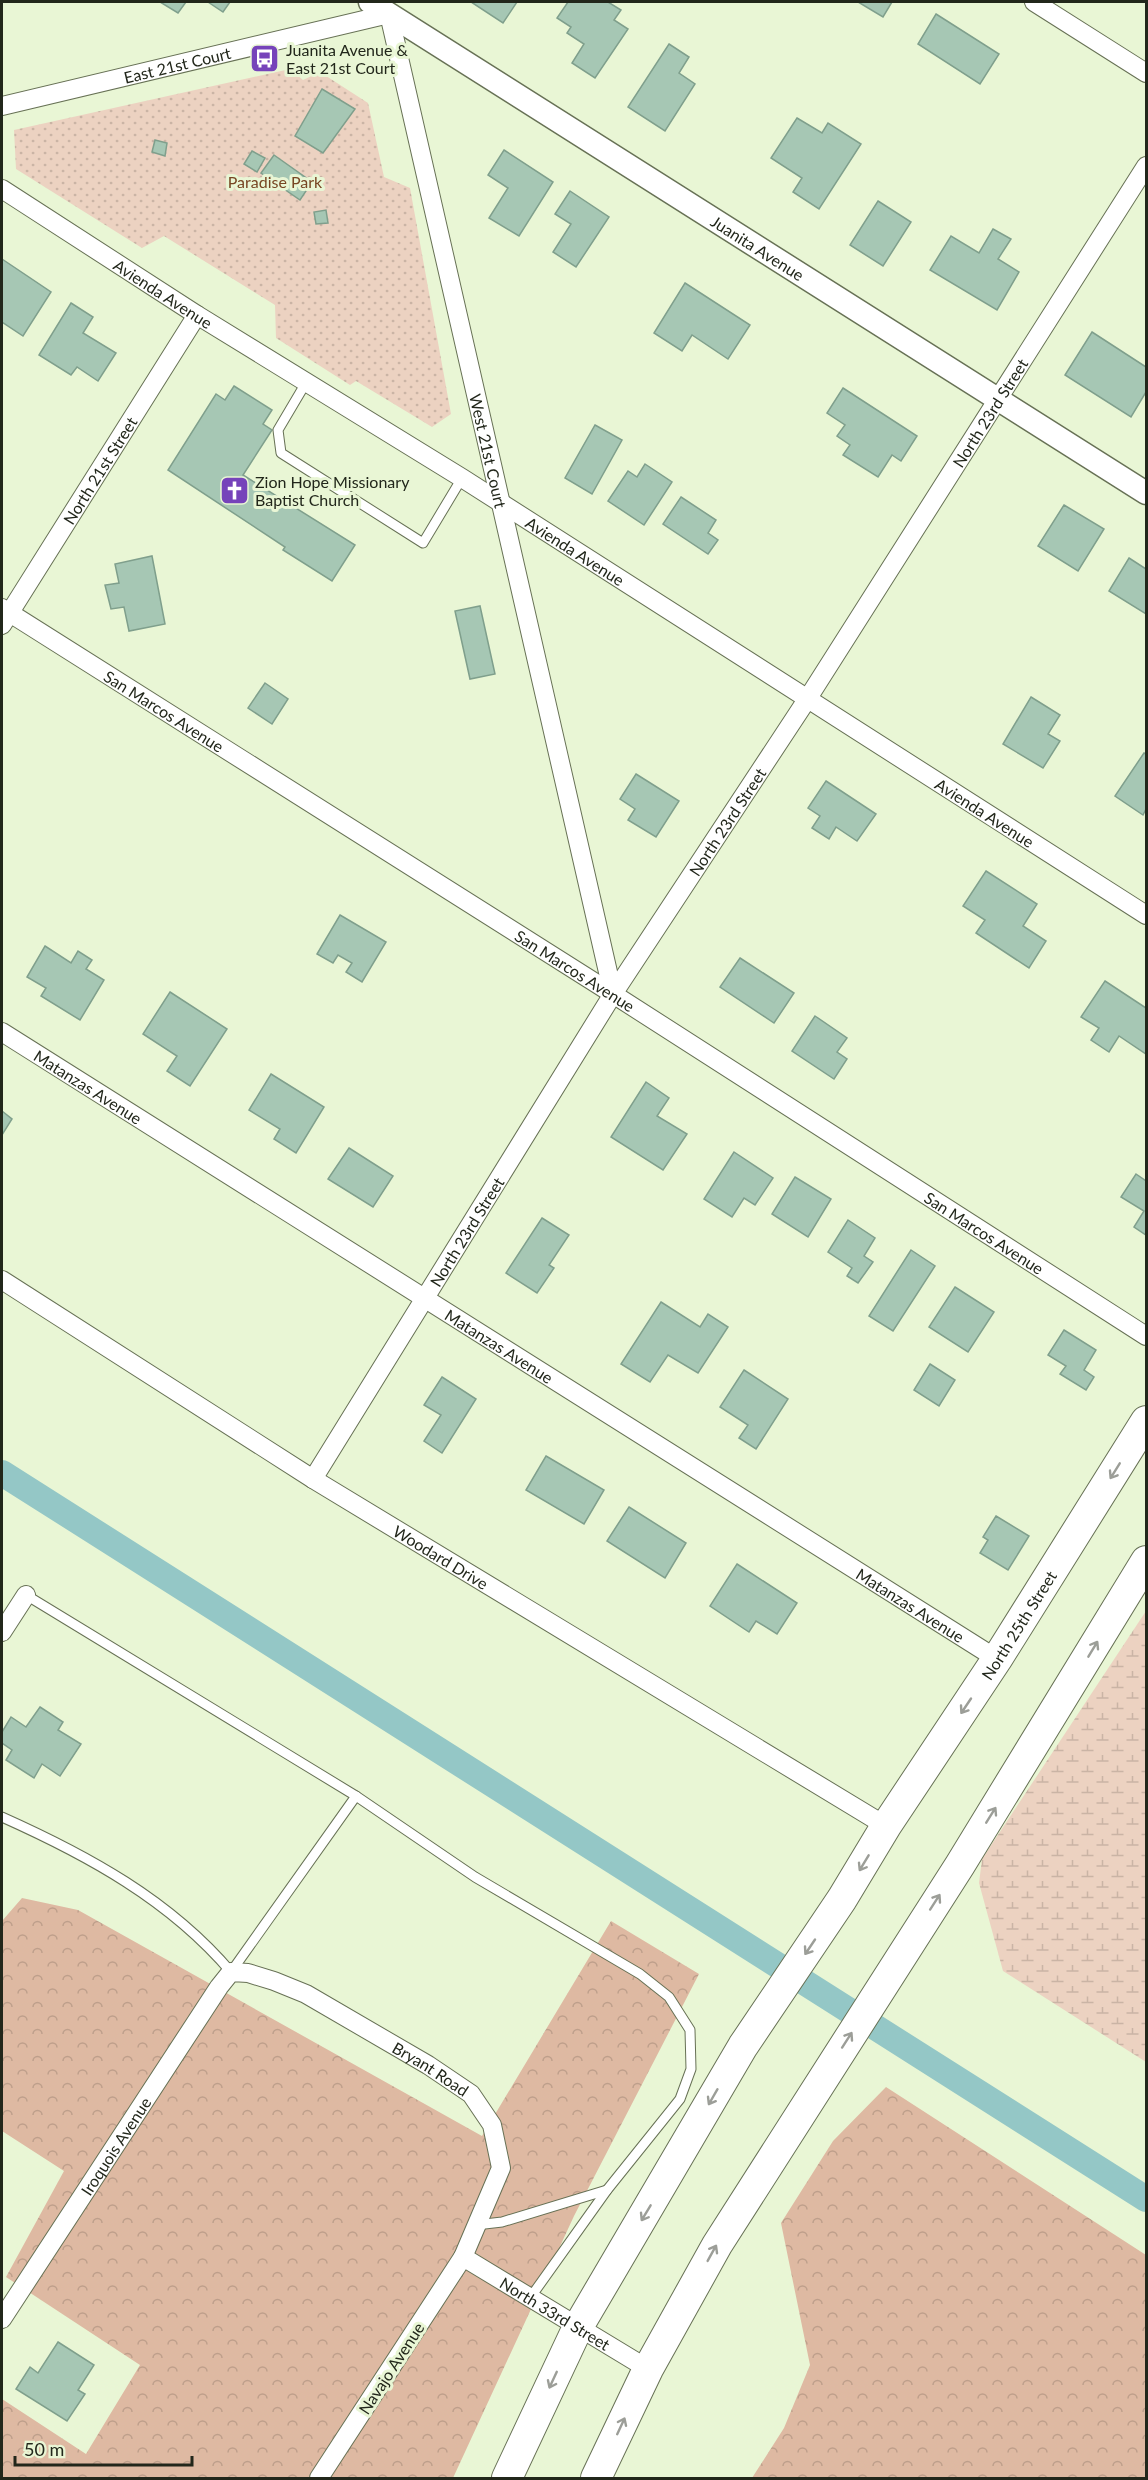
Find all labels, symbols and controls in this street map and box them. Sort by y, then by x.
place label: Juanita Avenue & East 21st Court [286,40,408,77]
street label: East 21st Court [122,42,233,86]
bus stop icon: Juanita Avenue & East 21st Court [249,42,281,74]
park label: Paradise Park [228,172,323,191]
street label: Juanita Avenue [708,211,808,284]
street label: Avienda Avenue [111,255,216,332]
street label: North 23rd Street [948,354,1031,470]
street label: West 21st Court [467,392,511,510]
street label: North 21st Street [59,413,140,527]
place label: Zion Hope Missionary Baptist Church [255,472,410,509]
church icon: Zion Hope Missionary Baptist Church [218,474,250,506]
street label: Avienda Avenue [523,512,628,589]
street label: San Marcos Avenue [101,666,228,755]
street label: North 23rd Street [684,764,769,879]
street label: Avienda Avenue [932,774,1038,851]
street label: San Marcos Avenue [512,925,638,1015]
street label: Matanzas Avenue [31,1045,146,1127]
street label: North 23rd Street [425,1173,507,1290]
street label: San Marcos Avenue [921,1187,1048,1278]
street label: Matanzas Avenue [442,1304,557,1387]
one-way arrow [1109,1462,1121,1479]
street label: Woodard Drive [390,1521,492,1593]
street label: Matanzas Avenue [853,1564,968,1646]
street label: North 25th Street [977,1567,1060,1683]
one-way arrow [1088,1641,1100,1658]
one-way arrow [960,1697,972,1714]
one-way arrow [985,1807,997,1824]
one-way arrow [858,1854,870,1871]
one-way arrow [929,1894,942,1911]
one-way arrow [803,1939,816,1956]
one-way arrow [841,2032,853,2049]
street label: Bryant Road [390,2037,473,2099]
one-way arrow [707,2088,719,2105]
street label: Iroquois Avenue [76,2093,154,2198]
one-way arrow [640,2204,652,2221]
one-way arrow [706,2245,718,2262]
street label: North 33rd Street [497,2272,614,2354]
street label: Navajo Avenue [354,2319,428,2417]
one-way arrow [546,2371,558,2389]
one-way arrow [616,2417,628,2435]
scale bar [15,2429,192,2467]
text: 50 m [24,2438,64,2460]

